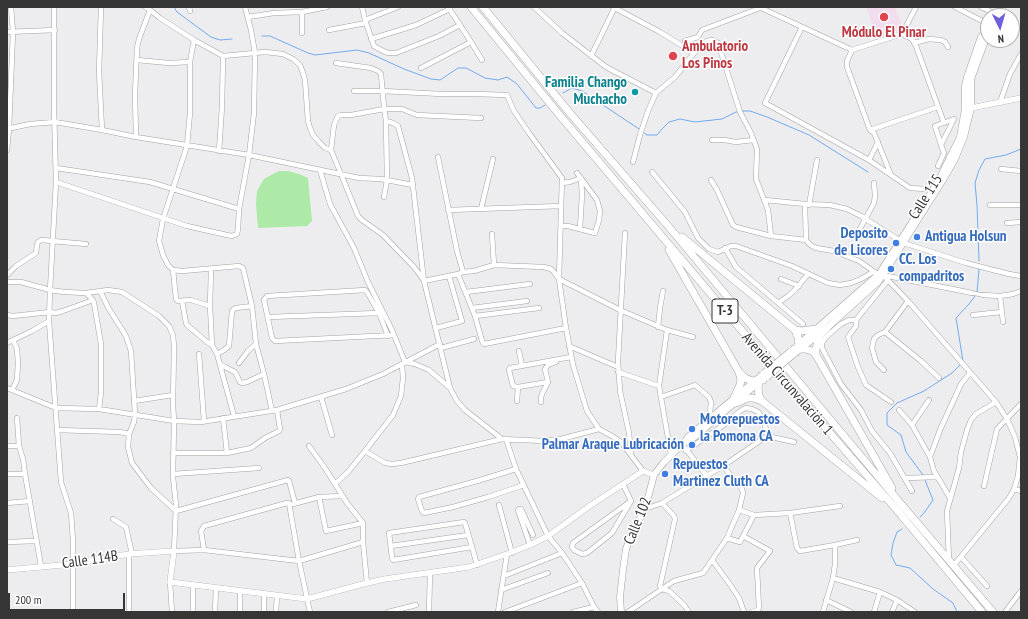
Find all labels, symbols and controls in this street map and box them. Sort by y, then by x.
north arrow [980,8,1020,48]
marker: Módulo El Pinar [878,11,890,23]
place label: Módulo El Pinar [842,24,926,42]
text: N [997,32,1005,46]
place label: Ambulatorio Los Pinos [682,38,748,73]
marker: Ambulatorio Los Pinos [667,50,679,62]
place label: Familia Chango Muchacho [545,74,627,109]
marker: Familia Chango Muchacho [630,87,640,97]
street label: Calle 115 [905,171,947,223]
place label: Deposito de Licores [834,225,888,260]
place label: Antigua Holsun [925,228,1007,246]
marker: Antigua Holsun [912,232,922,242]
marker: Deposito de Licores [891,238,901,248]
place label: CC. Los compadritos [899,251,964,286]
marker: CC. Los compadritos [886,264,896,274]
road number: T-3 [712,299,738,323]
street label: Avenida Circunvalación 1 [738,329,836,439]
place label: Motorepuestos la Pomona CA [700,411,780,446]
marker: Motorepuestos la Pomona CA [687,424,697,434]
place label: Palmar Araque Lubricación [542,436,684,454]
marker: Palmar Araque Lubricación [687,440,697,450]
place label: Repuestos Martinez Cluth CA [673,456,769,491]
marker: Repuestos Martinez Cluth CA [660,469,670,479]
street label: Calle 102 [620,495,656,547]
street label: Calle 114B [61,547,119,573]
scale bar [10,585,127,611]
text: 200 m [15,592,42,607]

